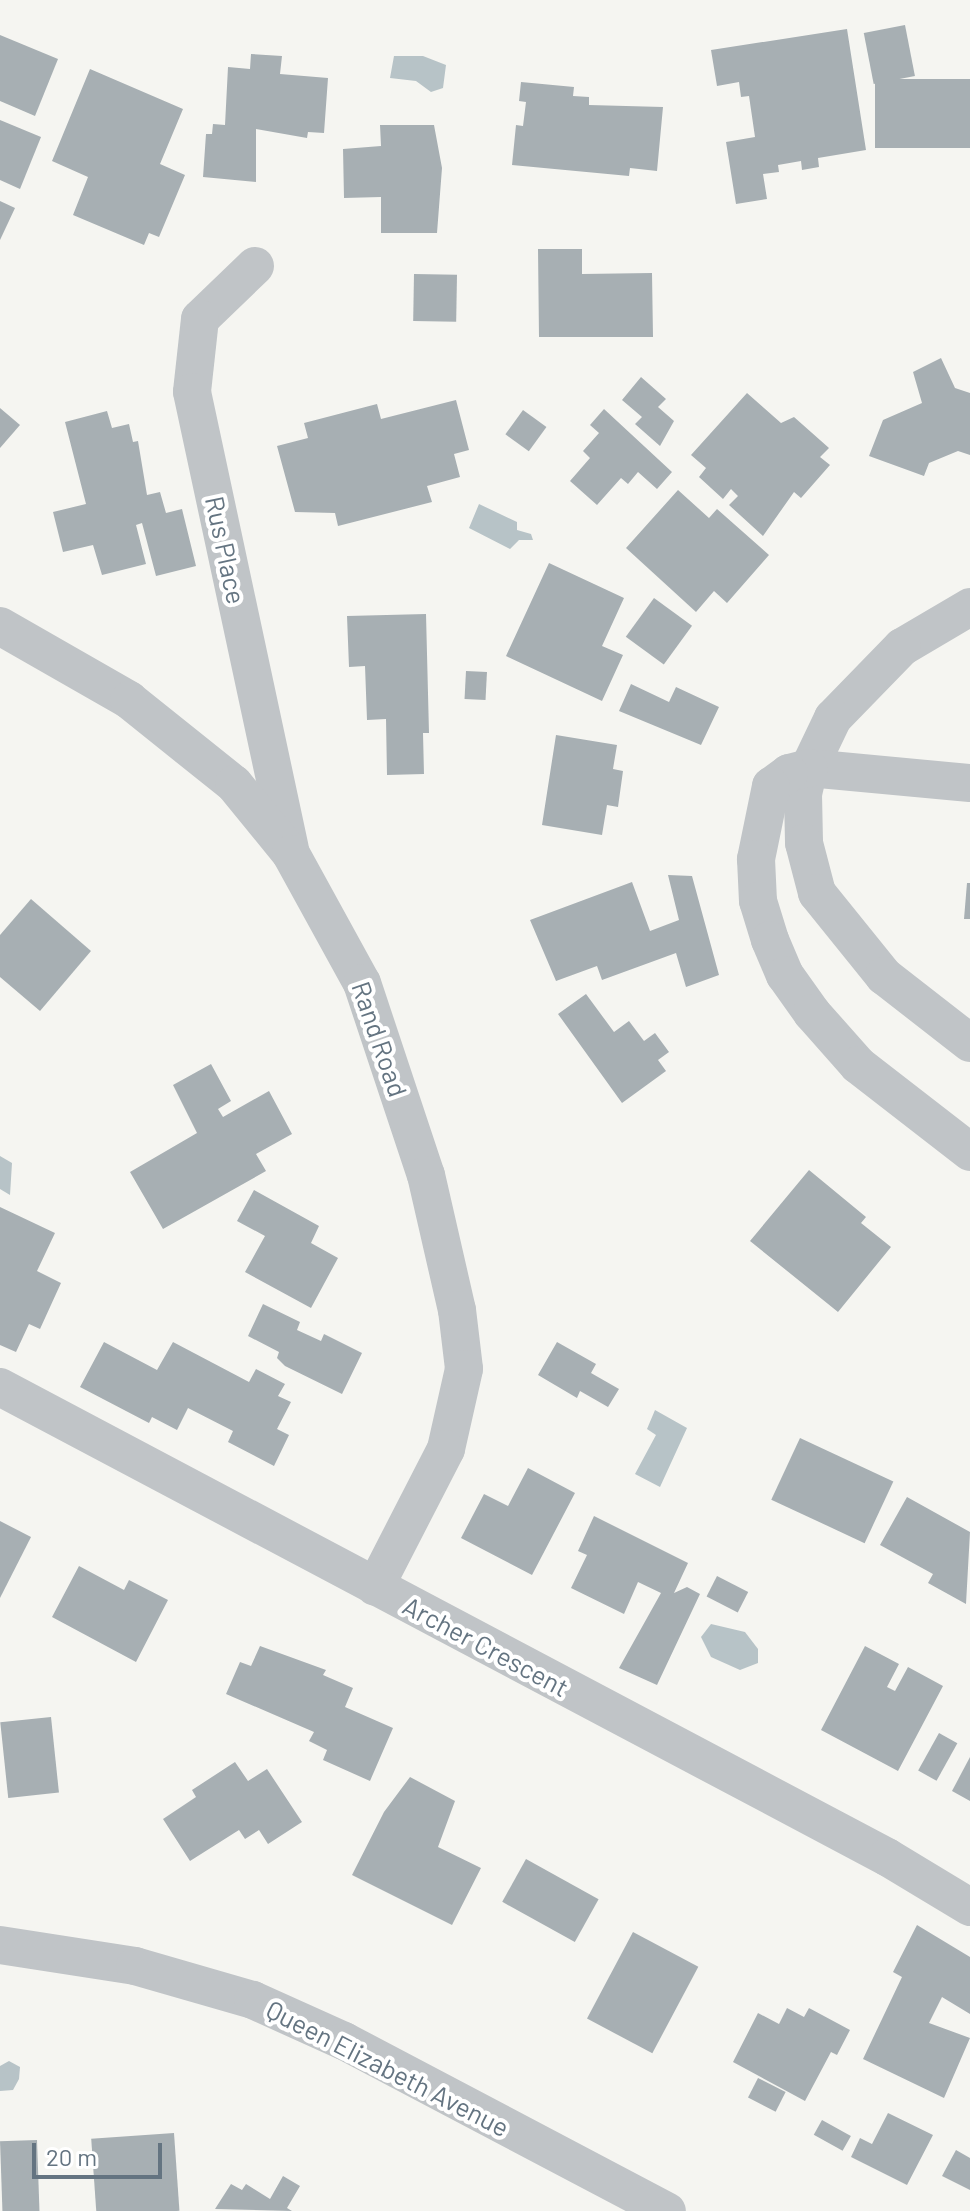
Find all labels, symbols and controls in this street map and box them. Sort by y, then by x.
street label: Rus Place [199,493,253,607]
street label: Rand Road [346,977,414,1101]
street label: Archer Crescent [398,1589,574,1703]
street label: Queen Elizabeth Avenue [262,1993,514,2143]
scale bar [36,2127,166,2177]
text: 20 m [46,2142,97,2171]

